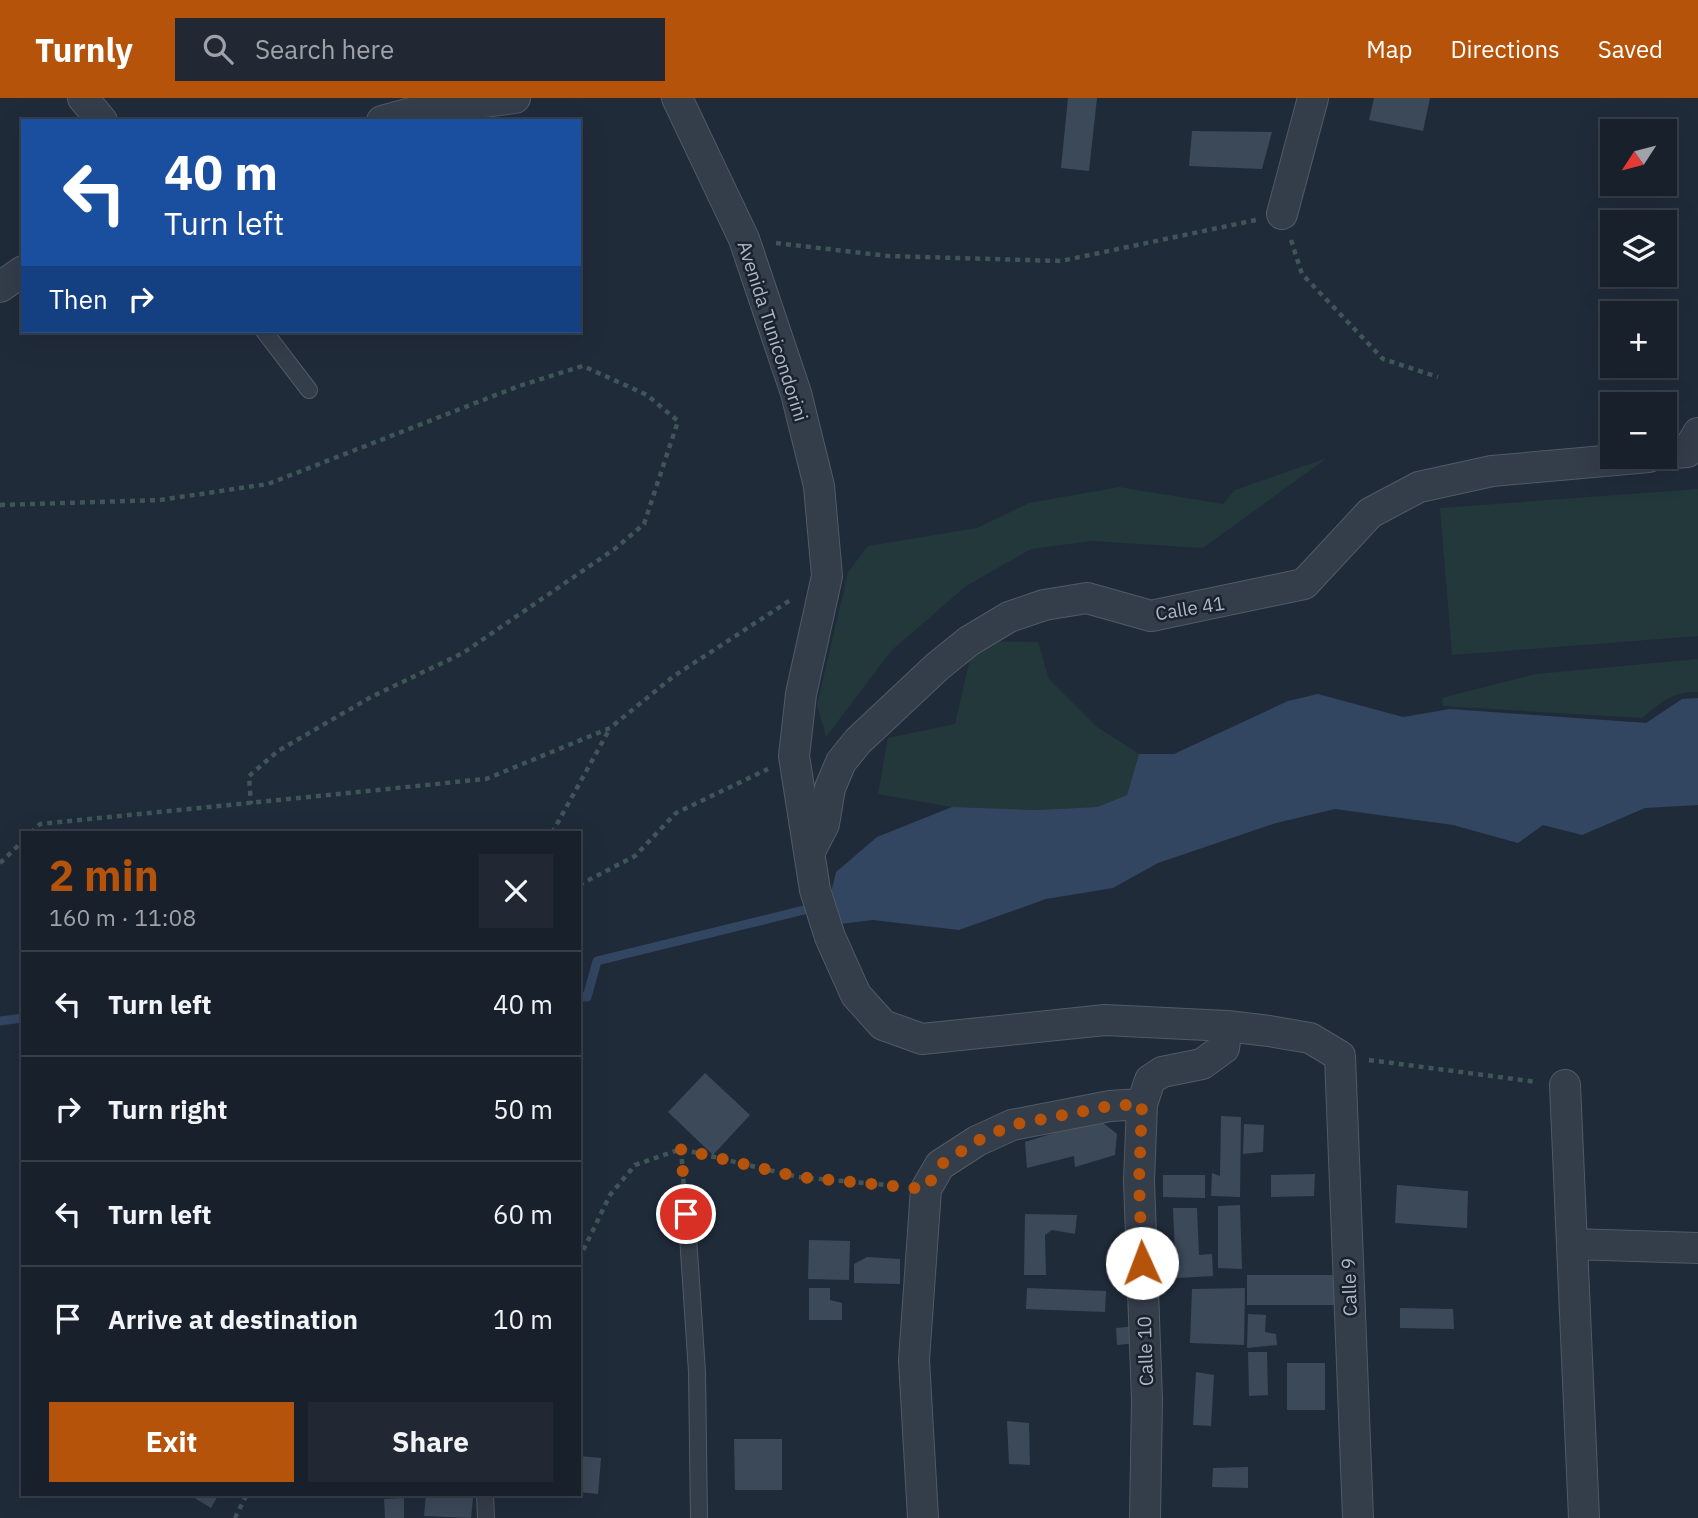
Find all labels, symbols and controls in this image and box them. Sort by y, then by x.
search box [175,18,665,81]
text: Turnly [35,28,133,71]
icon: search [199,30,237,68]
text: Search here [255,32,394,66]
text: Map [1366,33,1412,65]
text: Directions [1450,33,1560,65]
text: Saved [1598,33,1663,65]
north arrow [1600,119,1676,196]
map controls [1600,119,1677,469]
text: 40 m [164,140,278,203]
icon: left [49,147,140,238]
text: Turn left [164,202,284,244]
button: layers [1600,210,1677,287]
street label: Avenida Tunicondorini [732,238,814,424]
icon: right [122,280,160,318]
text: Then [49,282,108,316]
button: + [1600,301,1677,378]
button: − [1600,392,1677,469]
street label: Calle 41 [1154,591,1226,625]
text: 2 min [49,848,159,903]
button: close [479,854,553,928]
text: 160 m · 11:08 [49,902,196,932]
icon: left [49,985,87,1023]
text: Turn left [108,987,211,1021]
text: 40 m [493,987,553,1021]
icon: right [49,1090,87,1128]
text: Turn right [108,1092,227,1126]
text: 50 m [493,1092,553,1126]
pin [656,1184,716,1244]
icon: left [49,1195,87,1233]
icon: arrive [667,1195,705,1233]
text: Turn left [108,1197,211,1231]
text: 60 m [493,1197,553,1231]
position arrow [1105,1226,1179,1300]
street label: Calle 9 [1336,1257,1362,1317]
icon: arrive [49,1300,87,1338]
text: Arrive at destination [108,1302,358,1336]
text: 10 m [493,1302,553,1336]
street label: Calle 10 [1132,1316,1158,1386]
button: Exit [49,1402,294,1482]
button: Share [308,1402,553,1482]

